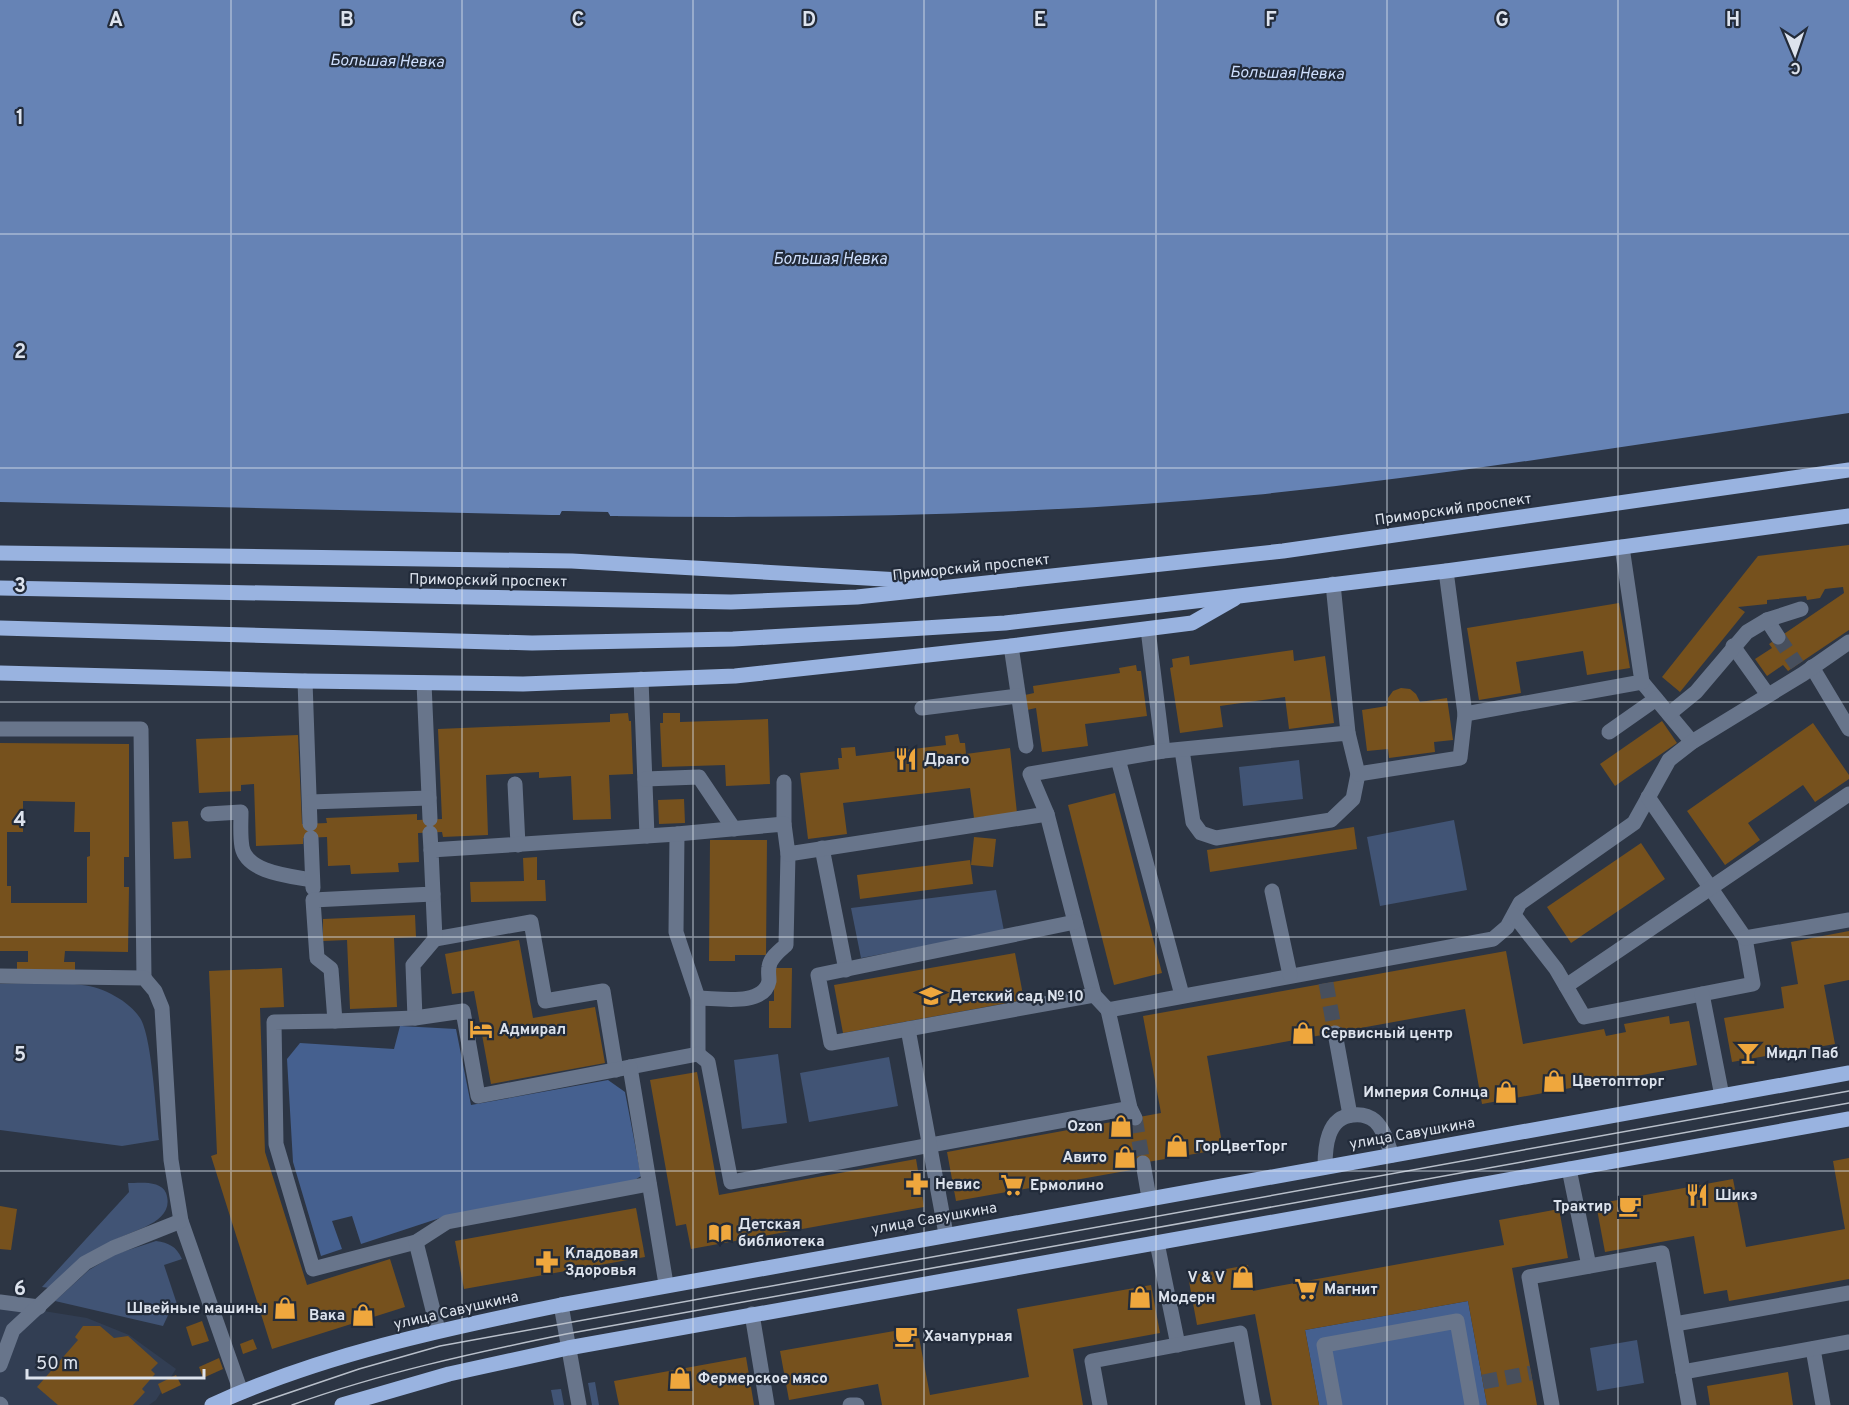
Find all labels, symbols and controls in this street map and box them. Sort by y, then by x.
text: A [109,8,123,34]
text: B [340,8,354,34]
text: C [572,8,584,34]
text: D [802,8,816,34]
text: E [1034,8,1046,34]
text: F [1265,8,1277,34]
text: G [1495,8,1509,34]
text: H [1726,8,1740,34]
north arrow [1765,24,1825,84]
water label: Большая Невка [330,51,445,73]
text: С [1790,57,1801,77]
water label: Большая Невка [1230,63,1345,85]
text: 1 [16,106,24,132]
water label: Большая Невка [773,250,888,270]
text: 2 [14,340,26,366]
street label: Приморский проспект [1374,490,1533,531]
street label: Приморский проспект [892,551,1051,586]
street label: Приморский проспект [409,571,567,592]
text: 3 [14,574,26,600]
restaurant icon: Драго [893,746,919,772]
place label: Драго [924,751,969,770]
text: 4 [14,808,26,834]
school or university icon: Детский сад № 10 [918,983,944,1009]
place label: Детский сад № 10 [949,988,1084,1007]
hotel icon: Адмирал [468,1016,494,1042]
shop icon: Сервисный центр [1290,1020,1316,1046]
place label: Адмирал [499,1021,566,1040]
place label: Сервисный центр [1321,1025,1453,1044]
bar icon: Мидл Паб [1735,1040,1761,1066]
text: 5 [14,1043,26,1069]
place label: Мидл Паб [1766,1045,1839,1064]
shop icon: Цветоптторг [1541,1068,1567,1094]
place label: Цветоптторг [1572,1073,1664,1092]
shop icon: Империя Солнца [1493,1079,1519,1105]
place label: Империя Солнца [1363,1084,1488,1103]
shop icon: Ozon [1108,1113,1134,1139]
street label: улица Савушкина [1348,1114,1477,1155]
place label: Ozon [1067,1118,1103,1137]
shop icon: ГорЦветТорг [1164,1133,1190,1159]
place label: ГорЦветТорг [1195,1138,1288,1157]
shop icon: Авито [1112,1144,1138,1170]
place label: Авито [1062,1149,1107,1168]
pharmacy icon: Невис [904,1171,930,1197]
supermarket icon: Ермолино [999,1172,1025,1198]
place label: Невис [935,1176,981,1195]
place label: Ермолино [1030,1177,1104,1196]
restaurant icon: Шикэ [1684,1182,1710,1208]
place label: Шикэ [1715,1187,1758,1206]
cafe icon: Трактир [1617,1193,1643,1219]
place label: Трактир [1553,1198,1612,1217]
street label: улица Савушкина [870,1199,999,1240]
place label: Детская библиотека [738,1216,825,1252]
library icon: Детская библиотека [707,1220,733,1246]
place label: Кладовая Здоровья [565,1245,638,1281]
pharmacy icon: Кладовая Здоровья [534,1249,560,1275]
shop icon: V & V [1230,1264,1256,1290]
place label: V & V [1188,1269,1225,1288]
supermarket icon: Магнит [1293,1276,1319,1302]
text: 6 [14,1277,26,1303]
place label: Магнит [1324,1281,1377,1300]
shop icon: Модерн [1127,1284,1153,1310]
street label: улица Савушкина [392,1288,521,1335]
place label: Модерн [1158,1289,1215,1308]
shop icon: Швейные машины [272,1295,298,1321]
place label: Швейные машины [127,1300,267,1319]
shop icon: Вака [350,1302,376,1328]
place label: Вака [309,1307,345,1326]
cafe icon: Хачапурная [893,1323,919,1349]
place label: Хачапурная [924,1328,1013,1347]
scale bar [27,1342,204,1380]
text: 50 m [36,1353,78,1376]
shop icon: Фермерское мясо [667,1365,693,1391]
place label: Фермерское мясо [698,1370,828,1389]

